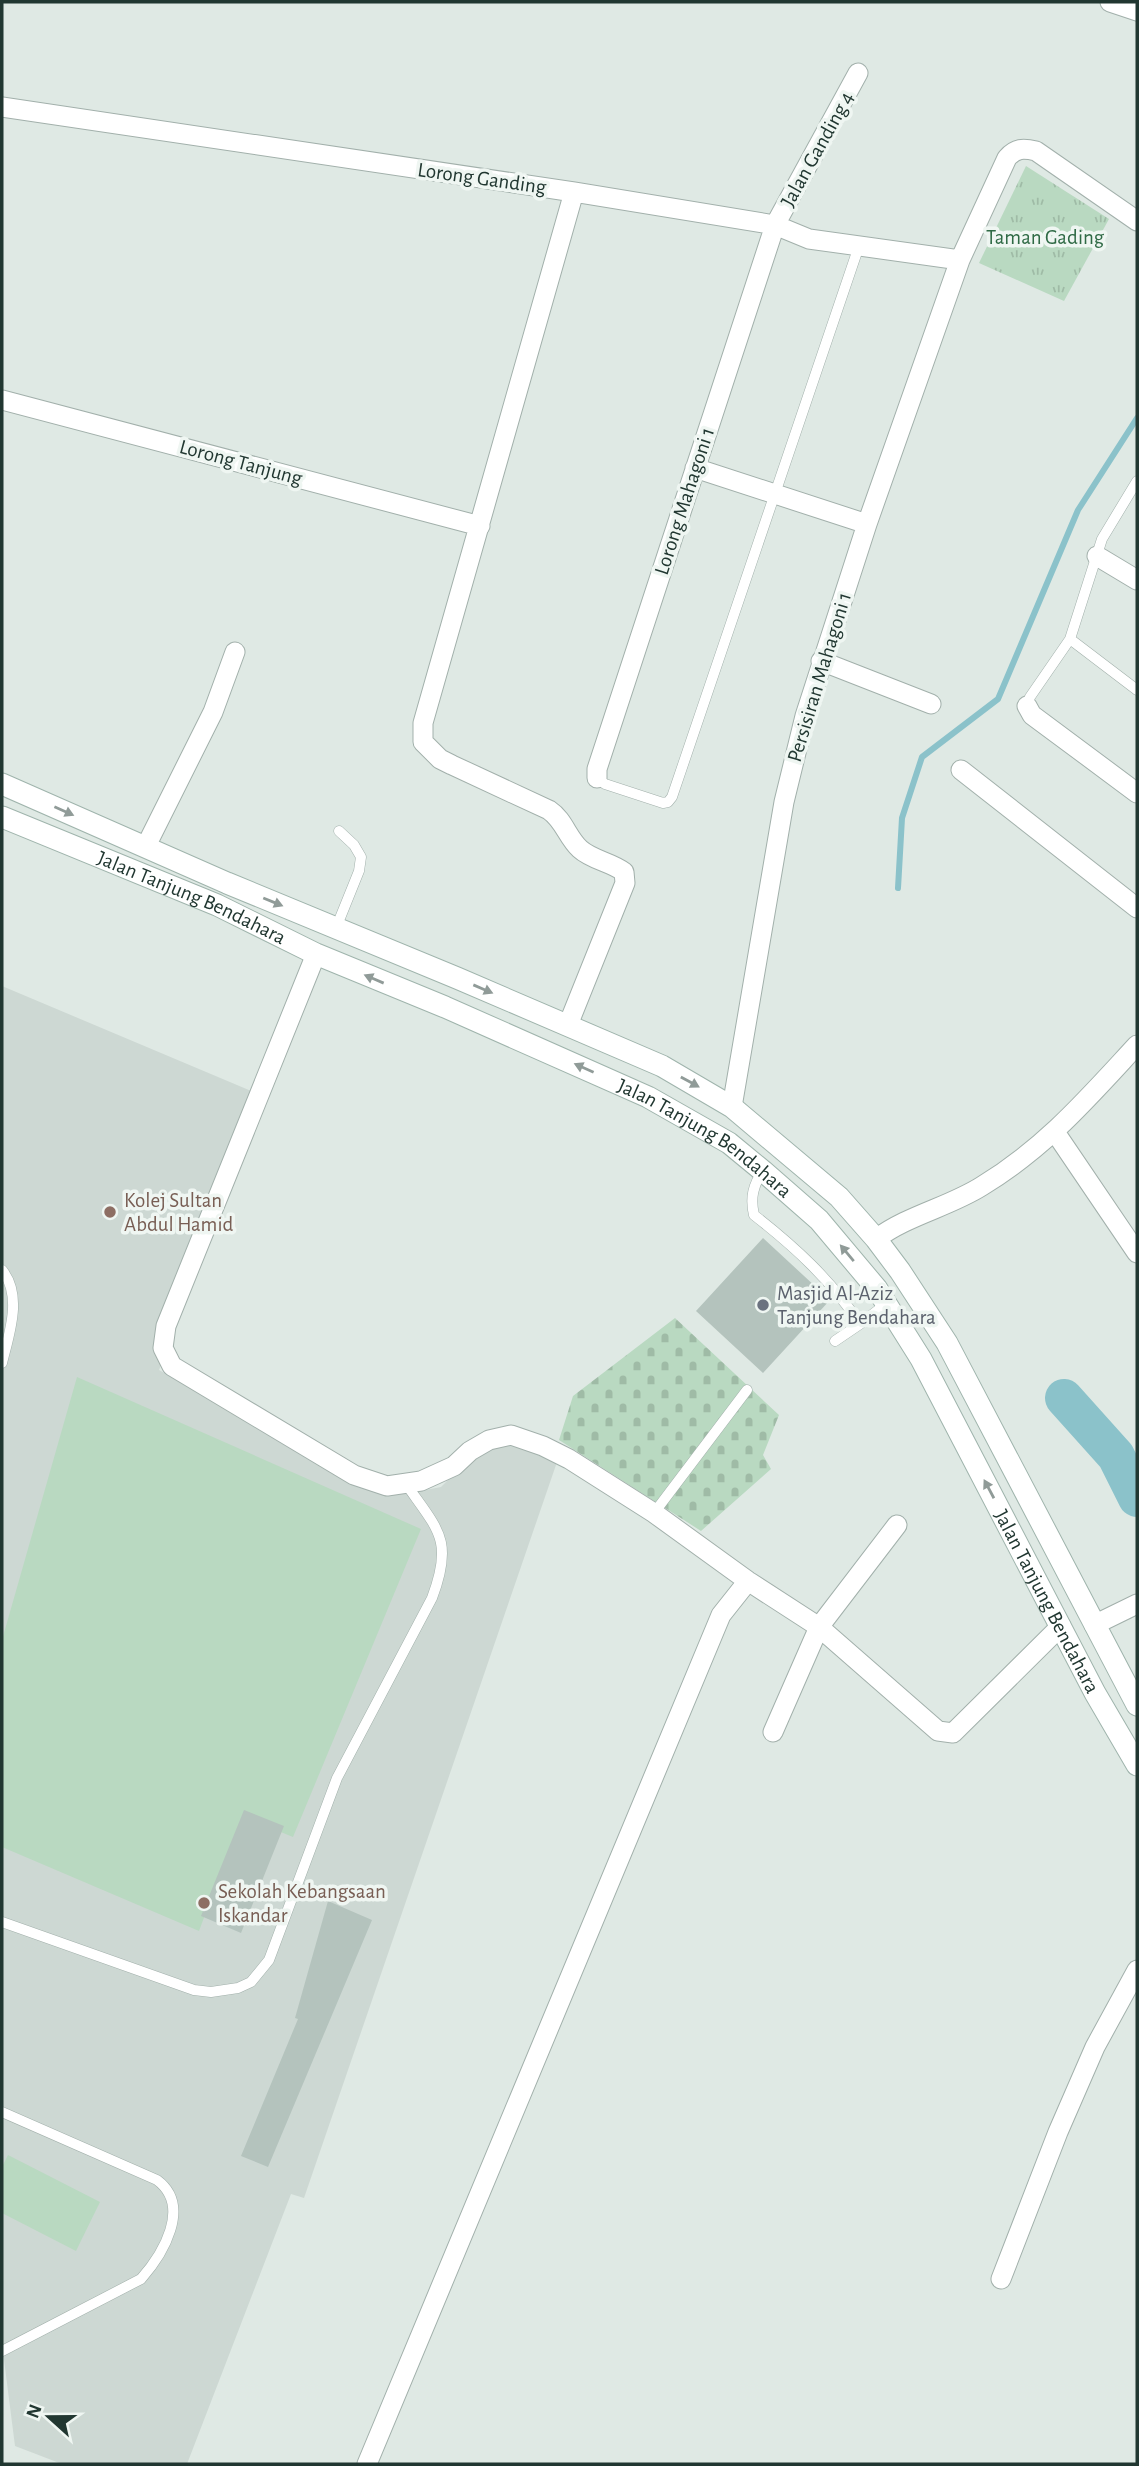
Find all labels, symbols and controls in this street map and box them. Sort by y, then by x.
street label: Jalan Ganding 4 [777,88,858,210]
street label: Lorong Ganding [416,159,548,198]
park label: Taman Gading [986,227,1105,248]
street label: Lorong Mahagoni 1 [651,425,718,577]
street label: Lorong Tanjung [177,436,305,489]
street label: Persisiran Mahagoni 1 [784,590,855,764]
one-way arrow [54,806,75,817]
street label: Jalan Tanjung Bendahara [94,847,289,948]
one-way arrow [262,897,283,908]
one-way arrow [364,973,385,984]
one-way arrow [473,983,493,995]
one-way arrow [573,1062,594,1073]
street label: Jalan Tanjung Bendahara [614,1075,796,1202]
one-way arrow [681,1076,700,1088]
place label: Kolej Sultan Abdul Hamid [124,1190,233,1235]
marker: Kolej Sultan Abdul Hamid [102,1204,118,1220]
one-way arrow [839,1245,854,1263]
place label: Masjid Al-Aziz Tanjung Bendahara [777,1283,936,1328]
marker: Masjid Al-Aziz Tanjung Bendahara [755,1297,771,1313]
one-way arrow [984,1479,995,1499]
street label: Jalan Tanjung Bendahara [990,1506,1103,1697]
place label: Sekolah Kebangsaan Iskandar [218,1881,386,1926]
marker: Sekolah Kebangsaan Iskandar [196,1895,212,1911]
north arrow [14,2382,84,2452]
text: N [23,2402,46,2421]

